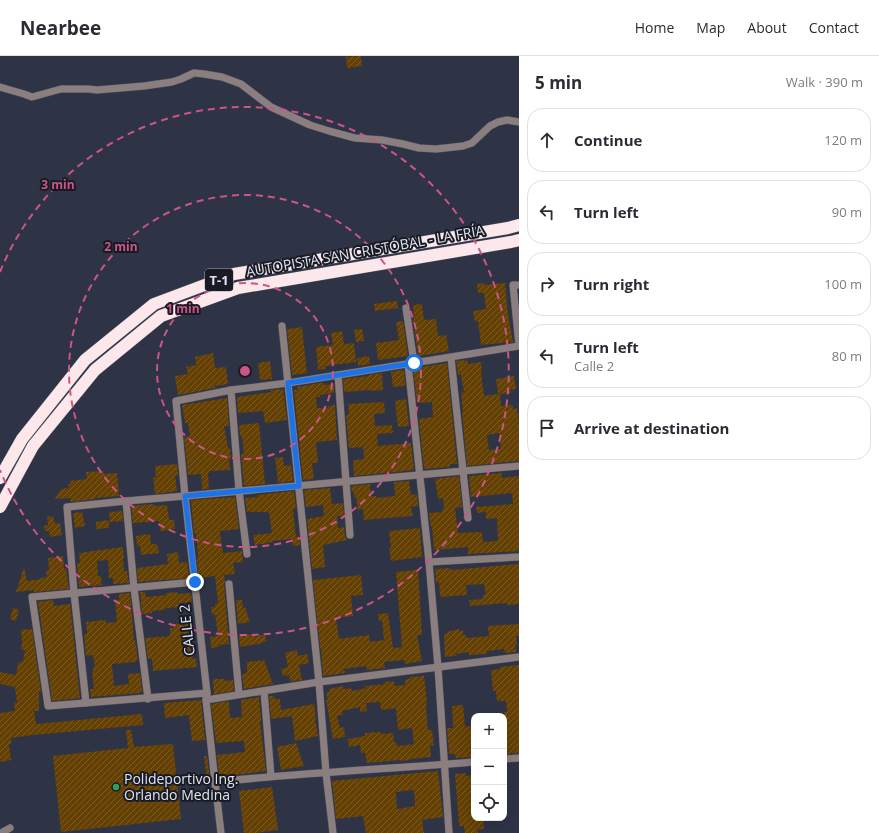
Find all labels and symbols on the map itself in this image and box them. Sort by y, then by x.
text: 3 min [41,176,75,193]
street label: AUTOPISTA SAN CRISTÓBAL - LA FRÍA [244,220,486,281]
text: 2 min [104,238,138,255]
road number: T-1 [205,269,233,291]
text: 1 min [166,300,200,317]
route start [405,354,423,372]
centre of rings [238,364,252,378]
route end [186,573,204,591]
street label: CALLE 2 [174,603,199,657]
place label: Polideportivo Ing. Orlando Medina [124,769,238,804]
marker: Polideportivo Ing. Orlando Medina [111,782,121,792]

